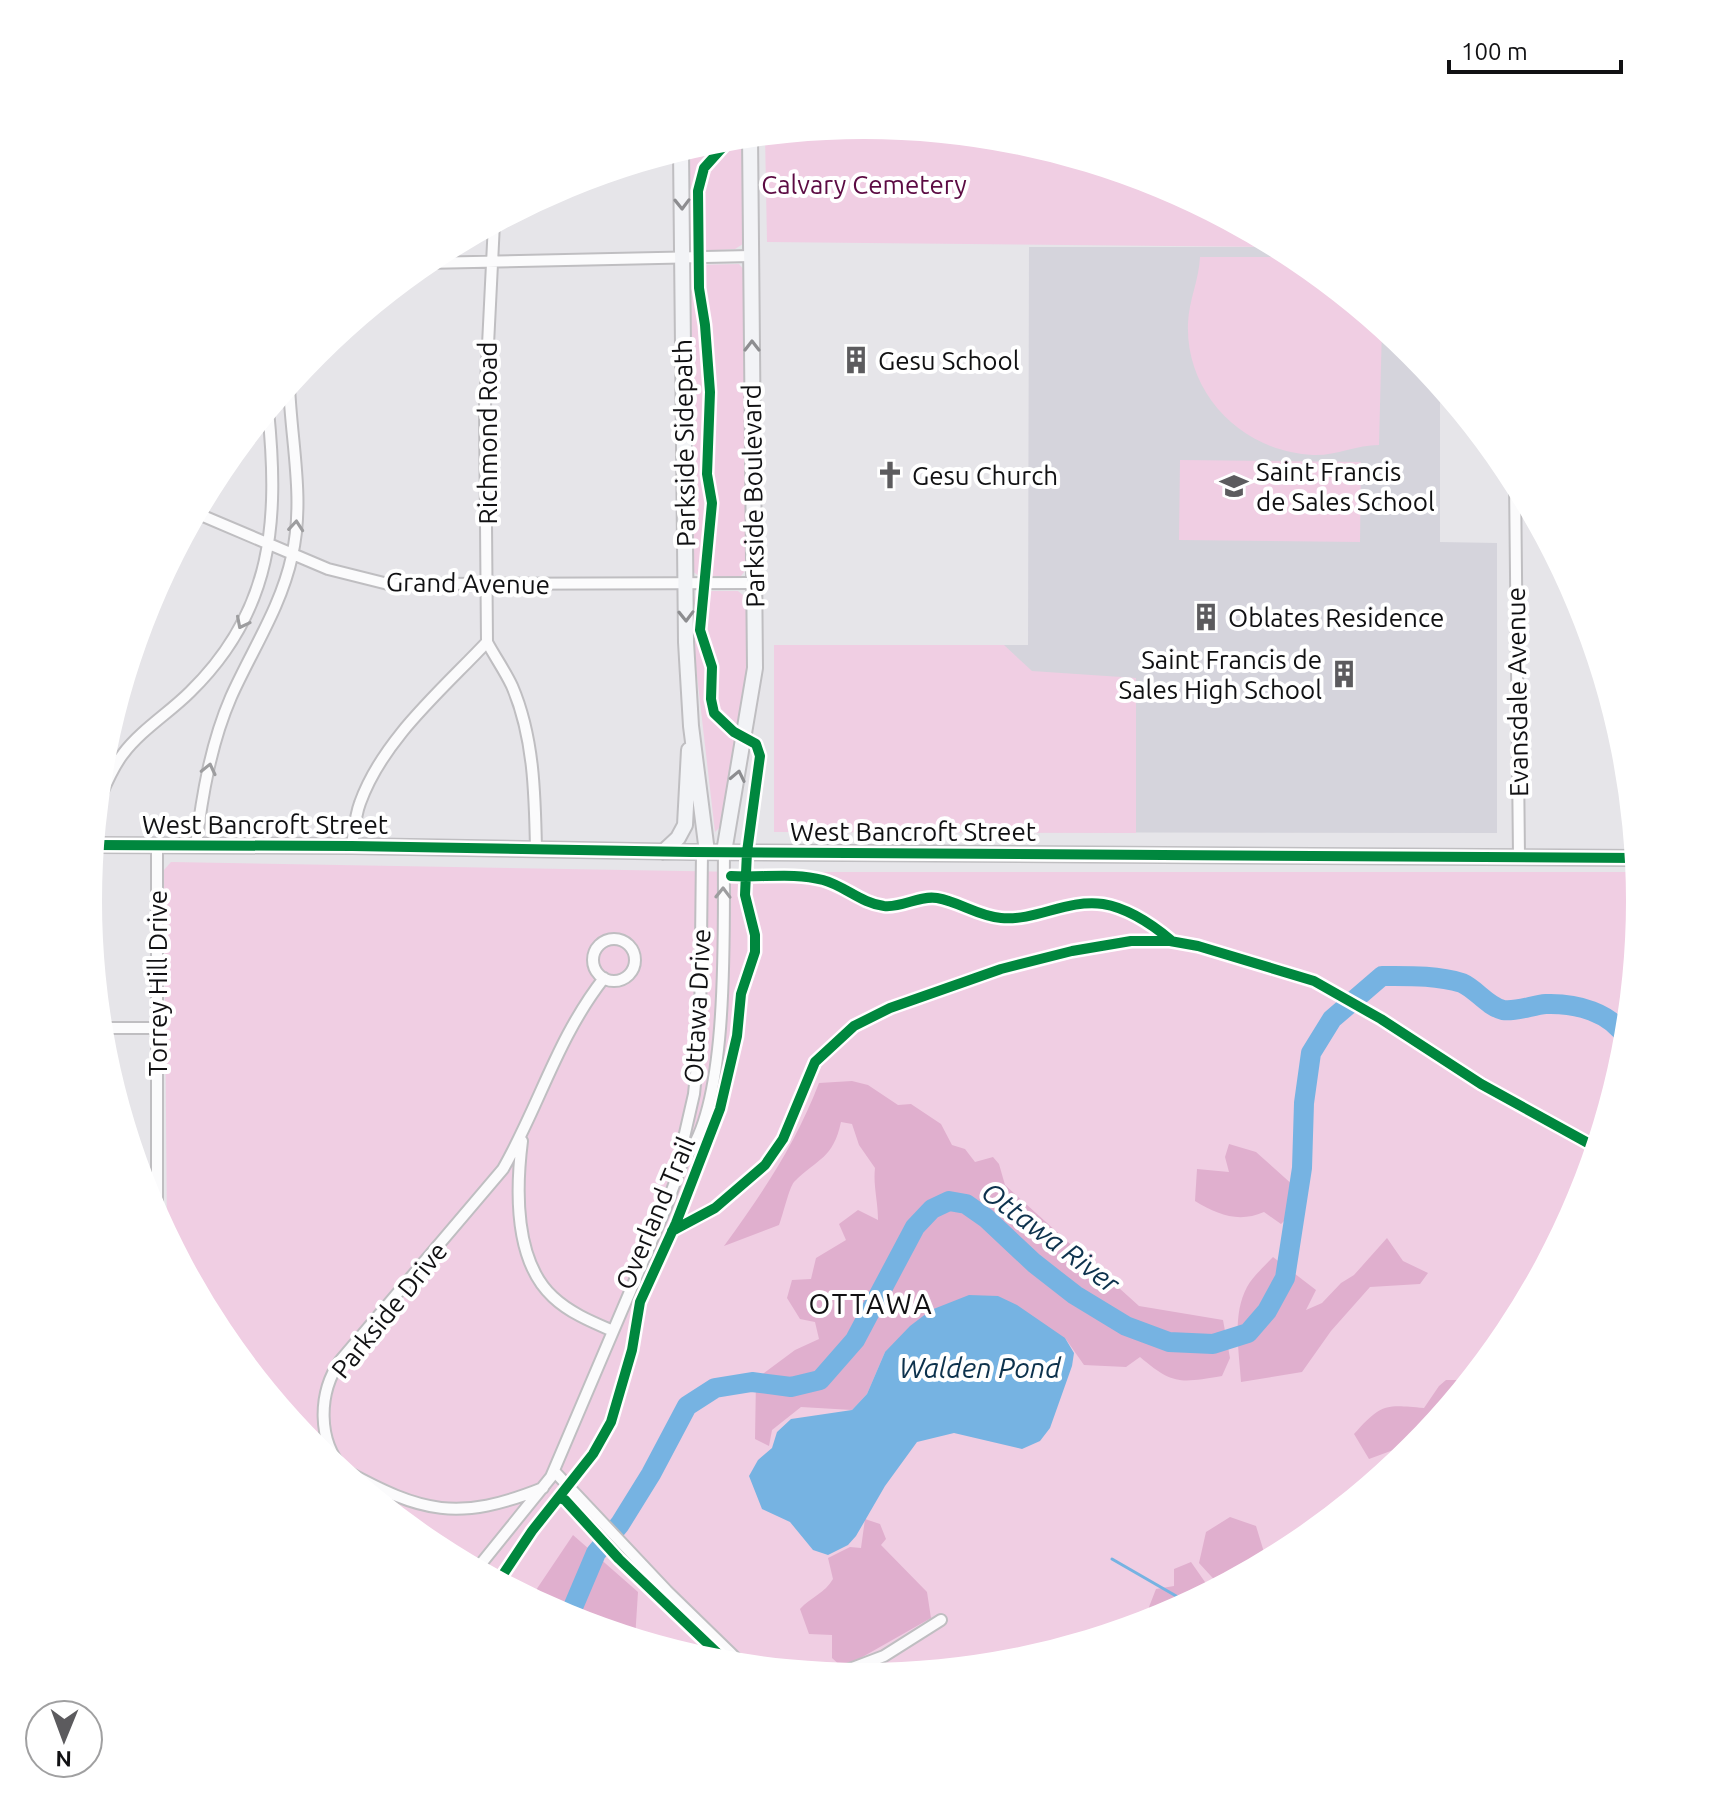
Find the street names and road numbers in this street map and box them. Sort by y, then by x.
street label: Parkside Sidepath [668,339,700,547]
street label: Richmond Road [473,341,502,525]
street label: Parkside Boulevard [737,384,769,608]
street label: Grand Avenue [386,567,550,599]
street label: Evansdale Avenue [1501,587,1533,797]
street label: West Bancroft Street [142,810,388,839]
street label: West Bancroft Street [790,817,1036,846]
street label: Torrey Hill Drive [143,890,172,1076]
street label: Ottawa Drive [678,928,716,1084]
street label: Overland Trail [610,1132,700,1294]
street label: Parkside Drive [325,1236,453,1384]

